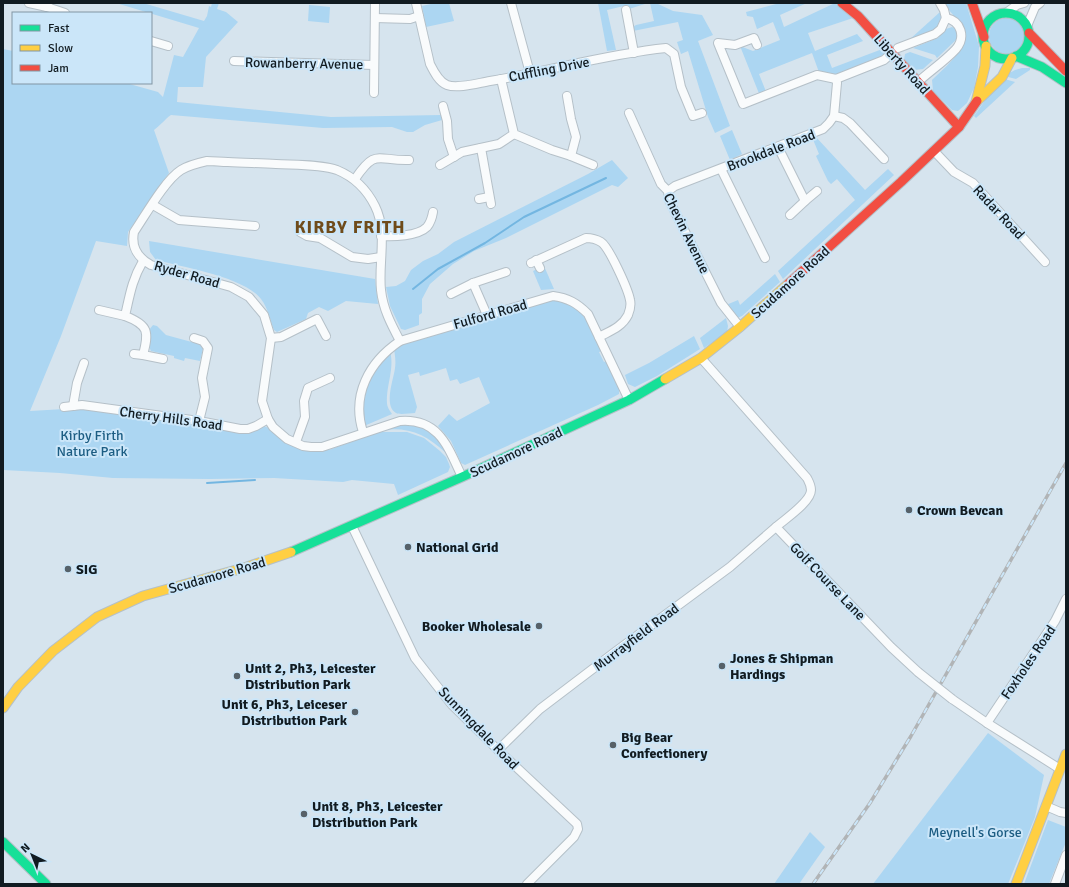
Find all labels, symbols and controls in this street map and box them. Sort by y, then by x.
legend [12,12,152,84]
text: Fast [48,21,69,36]
street label: Liberty Road [870,31,933,98]
text: Slow [48,41,73,56]
street label: Cuffling Drive [507,53,591,86]
street label: Rowanberry Avenue [245,54,363,73]
text: Jam [48,61,69,76]
street label: Brookdale Road [725,126,818,175]
street label: Radar Road [969,182,1028,243]
street label: Chevin Avenue [660,190,713,276]
district label: KIRBY FRITH [294,216,406,238]
street label: Scudamore Road [748,243,833,322]
street label: Ryder Road [152,257,222,292]
street label: Fulford Road [451,296,529,333]
street label: Cherry Hills Road [118,403,224,434]
street label: Scudamore Road [467,424,565,481]
park label: Kirby Firth Nature Park [57,427,127,460]
place label: Crown Bevcan [917,502,1003,519]
marker: Crown Bevcan [904,505,914,515]
place label: National Grid [416,539,499,556]
street label: Golf Course Lane [786,539,869,624]
marker: National Grid [403,542,413,552]
street label: Scudamore Road [167,554,268,597]
place label: SIG [76,561,97,578]
marker: SIG [63,564,73,574]
street label: Murrayfield Road [590,600,682,675]
place label: Booker Wholesale [422,618,531,635]
marker: Booker Wholesale [534,621,544,631]
street label: Foxholes Road [997,622,1059,702]
place label: Jones & Shipman Hardings [730,650,834,683]
place label: Unit 2, Ph3, Leicester Distribution Park [245,660,376,693]
marker: Jones & Shipman Hardings [717,661,727,671]
marker: Unit 2, Ph3, Leicester Distribution Park [232,671,242,681]
street label: Sunningdale Road [435,684,522,773]
place label: Unit 6, Ph3, Leiceser Distribution Park [222,696,348,729]
marker: Unit 6, Ph3, Leiceser Distribution Park [350,707,360,717]
place label: Big Bear Confectionery [621,729,707,762]
marker: Big Bear Confectionery [608,740,618,750]
place label: Unit 8, Ph3, Leicester Distribution Park [312,798,443,831]
marker: Unit 8, Ph3, Leicester Distribution Park [299,809,309,819]
park label: Meynell's Gorse [928,824,1022,841]
north arrow [12,835,52,875]
text: N [18,841,33,855]

